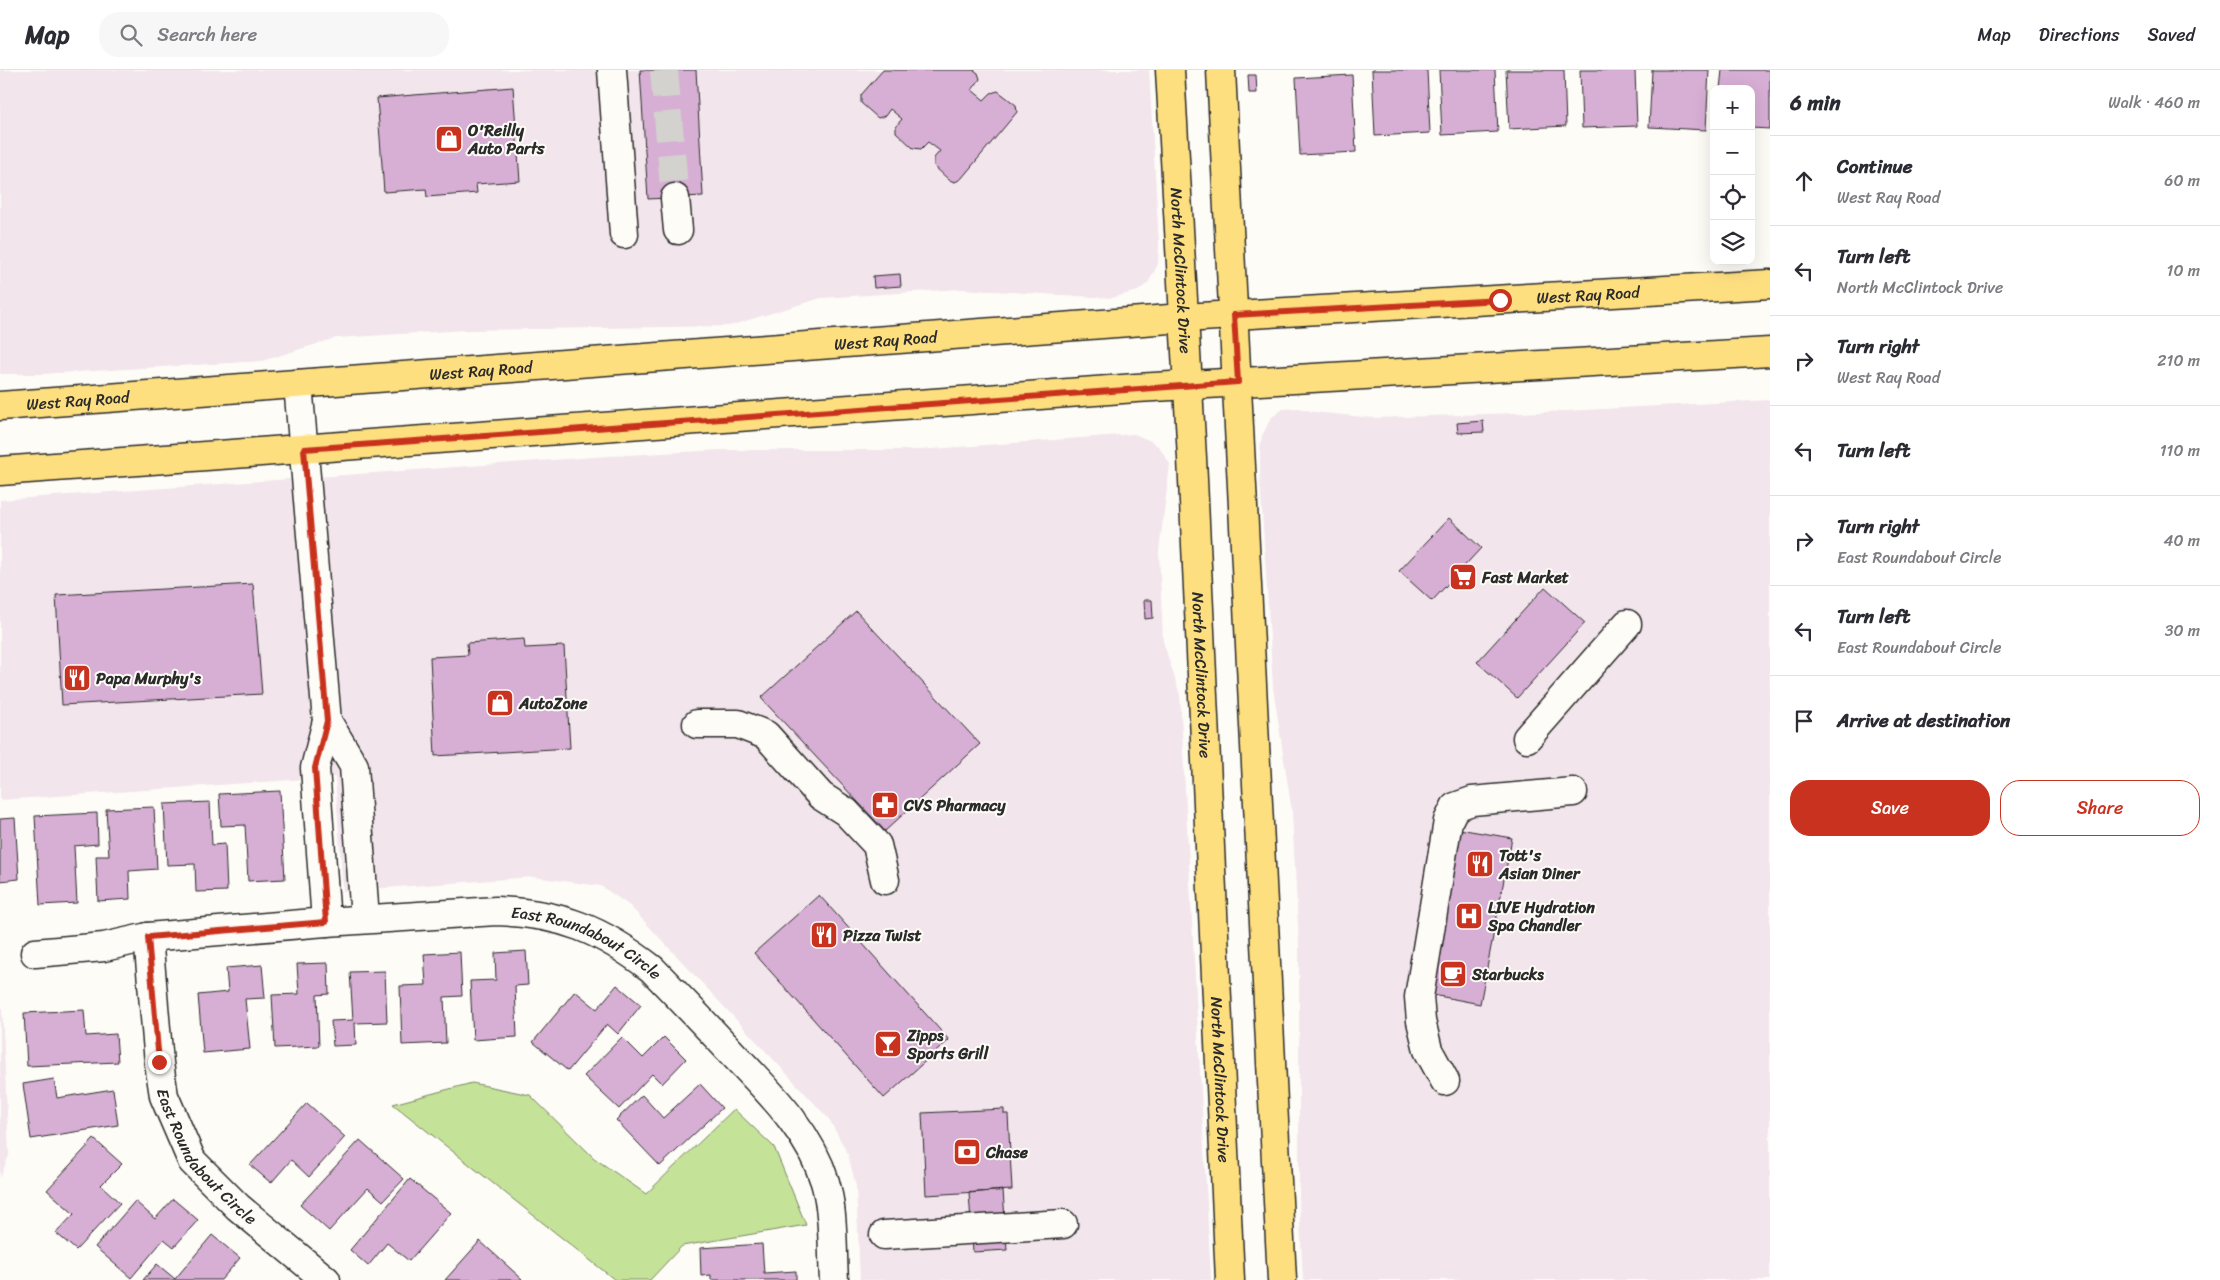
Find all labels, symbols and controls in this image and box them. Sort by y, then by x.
search box [99,12,449,57]
text: Map [25,14,69,56]
text: Search here [157,18,257,51]
text: Map [1978,19,2011,51]
text: Directions [2039,19,2120,51]
text: Saved [2148,19,2195,51]
icon: search [117,21,145,49]
text: 6 min [1790,84,1841,122]
map controls [1710,85,1755,265]
button: + [1710,85,1755,130]
text: Walk · 460 m [2108,88,2200,117]
place label: O'Reilly Auto Parts [467,116,545,163]
shop icon: O'Reilly Auto Parts [434,124,464,154]
button: − [1710,130,1755,175]
text: Continue [1837,150,1913,183]
text: 60 m [2164,166,2200,195]
icon: ahead [1790,167,1818,195]
button: locate [1710,175,1755,220]
text: West Ray Road [1837,183,1940,212]
street label: North McClintock Drive [1162,187,1201,355]
button: layers [1710,220,1755,265]
text: Turn left [1837,240,1910,273]
text: 10 m [2167,256,2200,285]
icon: left [1790,257,1818,285]
text: North McClintock Drive [1837,273,2003,302]
street label: West Ray Road [1536,277,1642,312]
route start [1489,289,1512,312]
street label: West Ray Road [833,322,940,358]
text: Turn right [1837,330,1919,363]
text: 210 m [2157,346,2200,375]
icon: right [1790,347,1818,375]
street label: West Ray Road [428,352,535,389]
text: West Ray Road [1837,363,1940,392]
street label: West Ray Road [25,382,132,419]
text: Turn left [1837,434,1910,467]
text: 110 m [2160,436,2200,465]
icon: left [1790,437,1818,465]
text: Turn right [1837,510,1919,543]
text: 40 m [2163,526,2200,555]
icon: right [1790,527,1818,555]
text: East Roundabout Circle [1837,543,2002,572]
supermarket icon: Fast Market [1448,562,1478,592]
place label: Fast Market [1481,563,1569,592]
street label: North McClintock Drive [1184,591,1220,759]
text: Turn left [1837,600,1910,633]
text: 30 m [2165,616,2200,645]
icon: left [1790,617,1818,645]
text: East Roundabout Circle [1837,633,2002,662]
restaurant icon: Papa Murphy's [62,663,92,693]
place label: Papa Murphy's [96,664,201,693]
shop icon: AutoZone [485,688,515,718]
place label: AutoZone [518,689,588,718]
text: Arrive at destination [1837,704,2010,737]
icon: arrive [1790,707,1818,735]
button: Save [1790,780,1990,836]
button: Share [2000,780,2200,836]
pharmacy icon: CVS Pharmacy [870,790,900,820]
place label: CVS Pharmacy [903,791,1006,820]
place label: Tott's Asian Diner [1498,841,1581,888]
restaurant icon: Tott's Asian Diner [1465,849,1495,879]
place label: LIVE Hydration Spa Chandler [1487,893,1595,940]
street label: East Roundabout Circle [510,897,670,986]
hospital icon: LIVE Hydration Spa Chandler [1454,901,1484,931]
restaurant icon: Pizza Twist [809,920,839,950]
place label: Pizza Twist [843,921,921,950]
cafe icon: Starbucks [1438,959,1468,989]
place label: Starbucks [1471,960,1544,989]
street label: North McClintock Drive [1202,996,1239,1163]
place label: Zipps Sports Grill [906,1021,990,1068]
bar icon: Zipps Sports Grill [873,1029,903,1059]
route end [148,1051,171,1074]
street label: East Roundabout Circle [149,1087,264,1232]
bank icon: Chase [952,1137,982,1167]
place label: Chase [985,1138,1029,1167]

